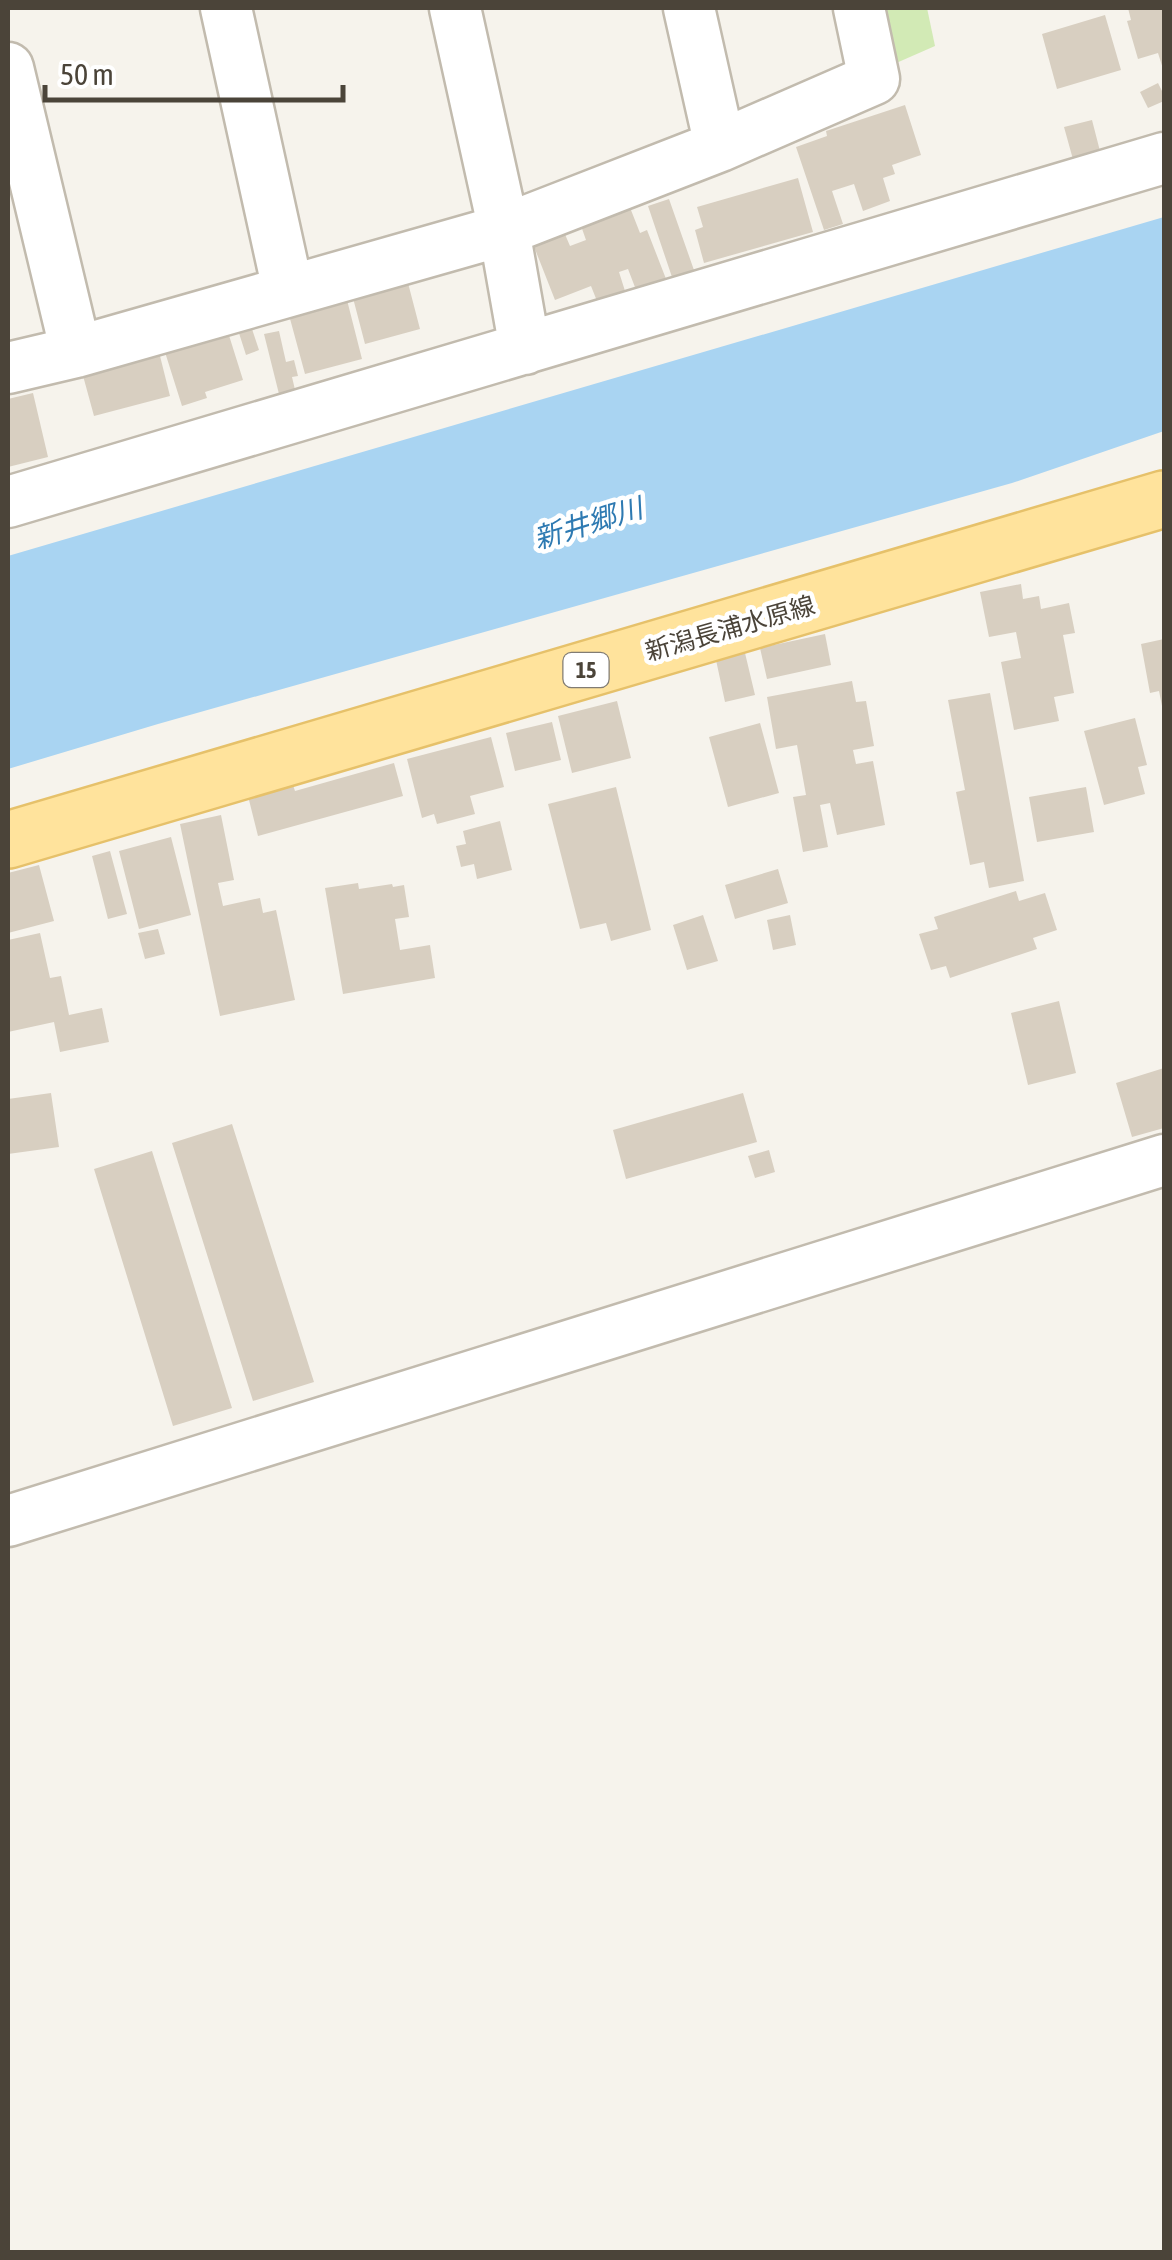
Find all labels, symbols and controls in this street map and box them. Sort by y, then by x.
scale bar [45,40,342,102]
text: 50 m [60,57,114,91]
water label: 新井郷川 [530,490,649,555]
street label: 新潟長浦水原線 [642,590,818,666]
road number: 15 [564,653,608,687]

